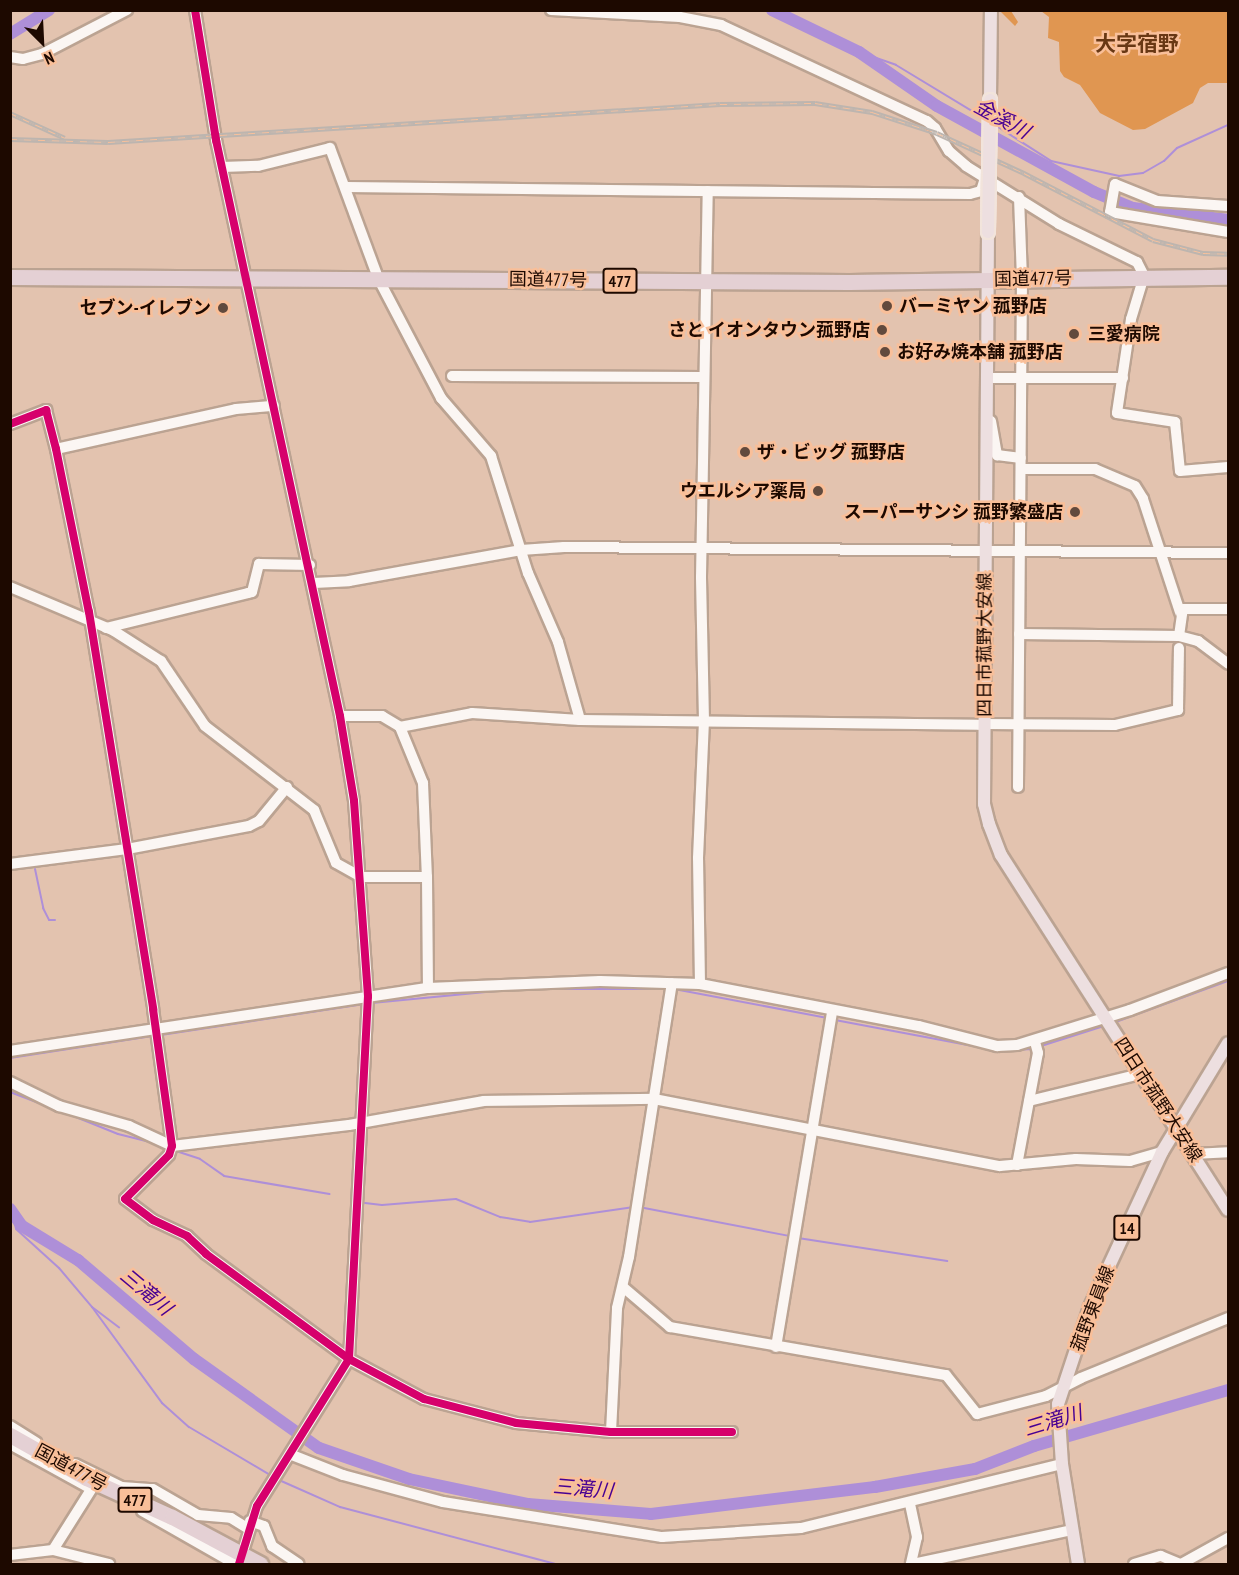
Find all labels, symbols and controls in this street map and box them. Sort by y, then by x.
north arrow [12,12,72,72]
district label: 大字宿野 [1095,31,1179,57]
text: N [41,48,57,69]
water label: 金溪川 [970,94,1034,144]
road number: 477 [602,268,638,294]
street label: 国道477号 [994,268,1072,290]
street label: 国道477号 [509,269,587,291]
place label: バーミヤン 菰野店 [899,295,1047,317]
place label: セブン-イレブン [80,297,211,319]
marker: バーミヤン 菰野店 [880,299,894,313]
marker: セブン-イレブン [216,301,230,315]
place label: さと イオンタウン菰野店 [668,319,870,341]
marker: さと イオンタウン菰野店 [875,323,889,337]
place label: 三愛病院 [1088,323,1160,345]
marker: 三愛病院 [1065,325,1083,343]
place label: お好み焼本舗 菰野店 [897,341,1063,363]
marker: お好み焼本舗 菰野店 [878,345,892,359]
place label: ザ・ビッグ 菰野店 [757,441,905,463]
marker: ザ・ビッグ 菰野店 [738,445,752,459]
place label: ウエルシア薬局 [680,480,806,502]
marker: ウエルシア薬局 [811,484,825,498]
place label: スーパーサンシ 菰野繁盛店 [843,501,1063,523]
marker: スーパーサンシ 菰野繁盛店 [1068,505,1082,519]
street label: 四日市菰野大安線 [974,573,996,717]
street label: 四日市菰野大安線 [1110,1034,1206,1166]
road number: 14 [1112,1215,1142,1241]
street label: 菰野東員線 [1067,1263,1119,1355]
water label: 三滝川 [115,1264,177,1320]
water label: 三滝川 [1021,1401,1085,1441]
street label: 国道477号 [31,1440,111,1496]
water label: 三滝川 [552,1474,614,1504]
road number: 477 [117,1487,153,1513]

